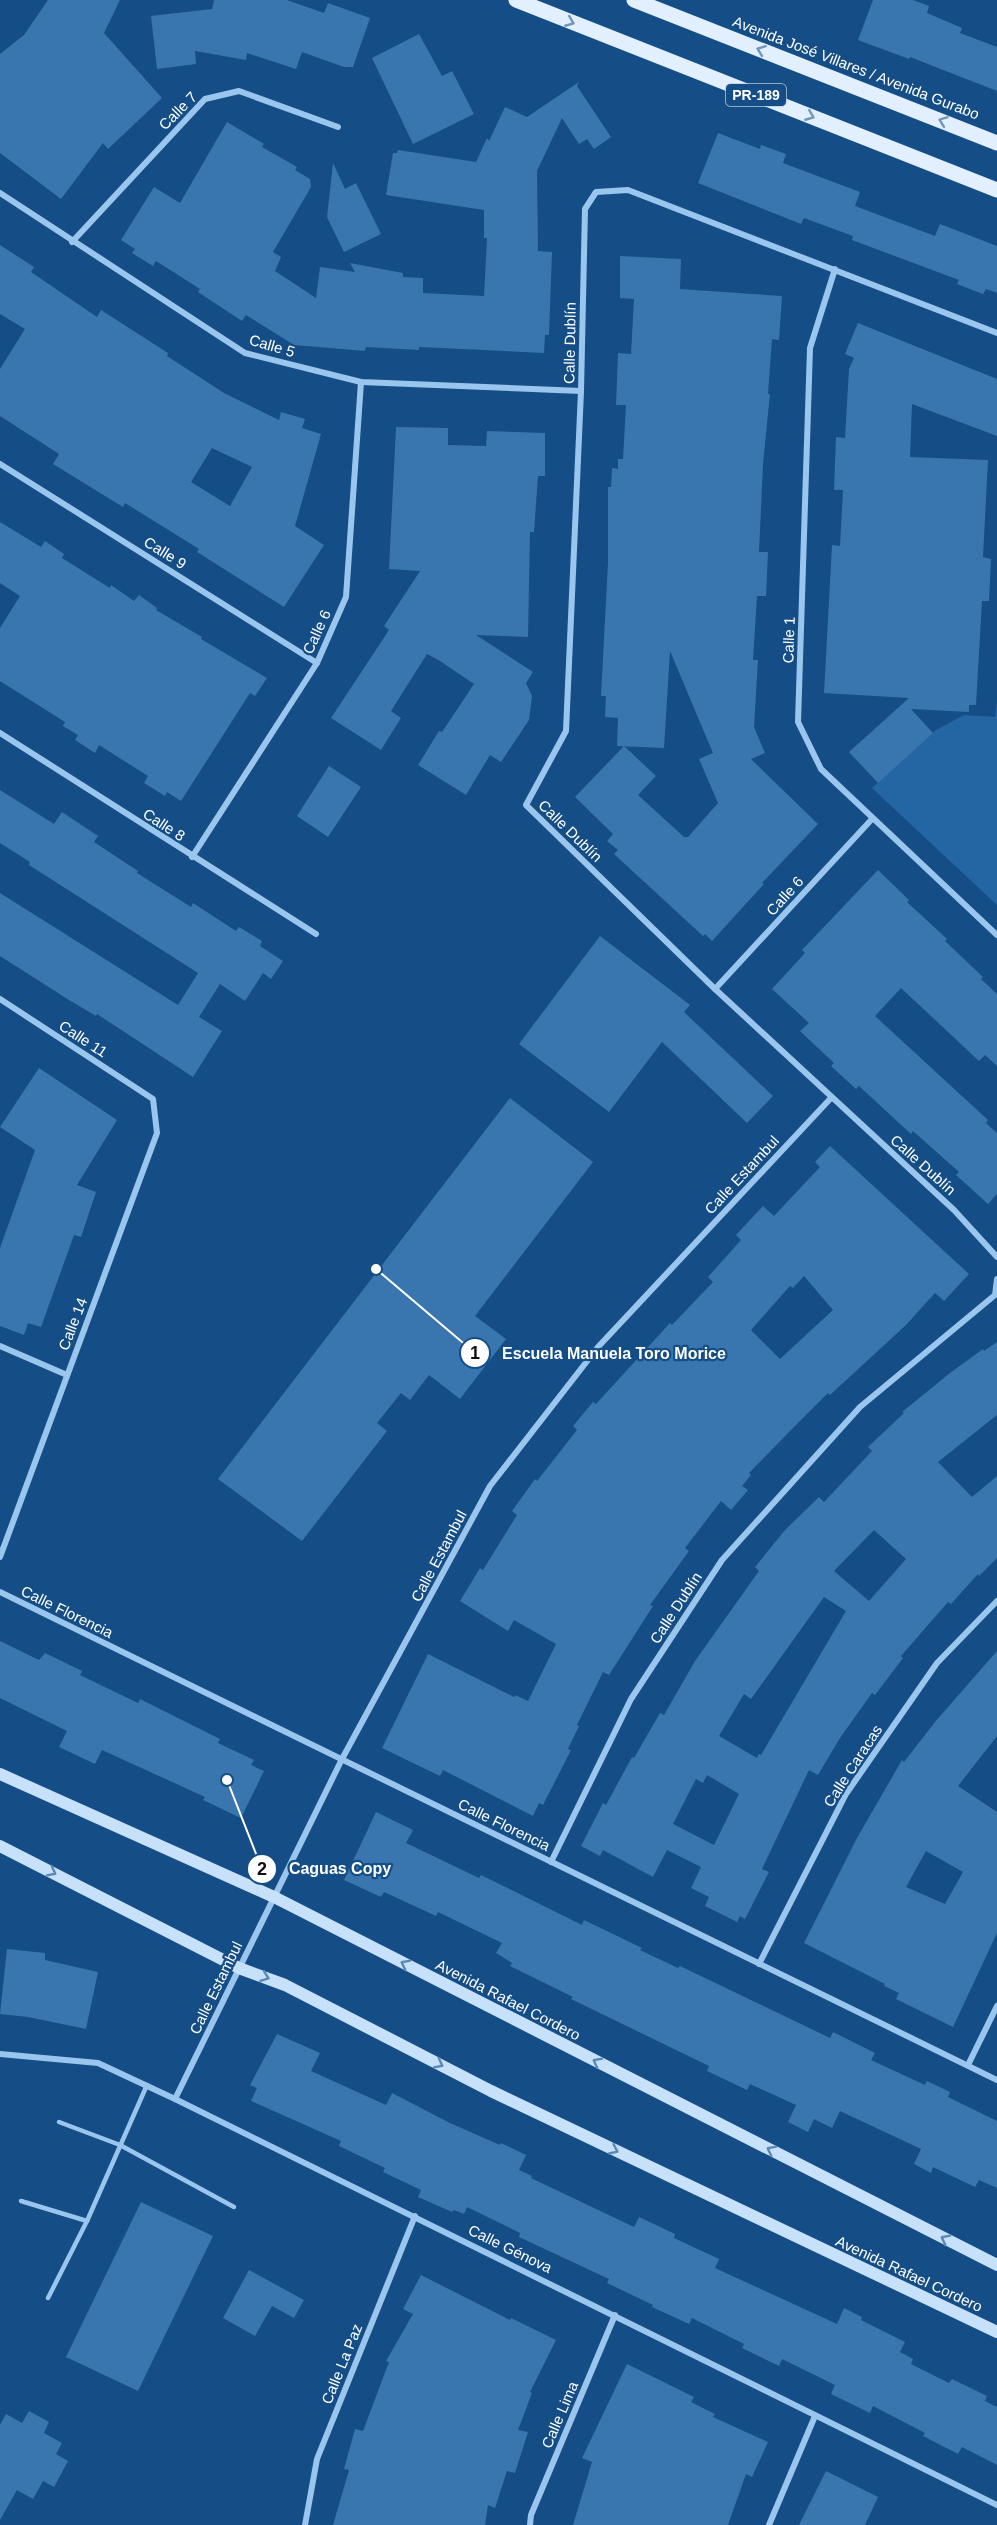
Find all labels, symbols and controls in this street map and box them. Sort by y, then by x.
street label: Avenida José Villares / Avenida Gurabo [731,13,982,123]
one-way arrow [564,14,575,27]
one-way arrow [756,45,767,57]
road number: PR-189 [726,84,786,106]
street label: Calle 7 [155,88,200,133]
one-way arrow [804,109,815,122]
one-way arrow [938,116,949,128]
street label: Calle Dublín [560,302,579,384]
street label: Calle 5 [247,331,297,360]
street label: Calle 9 [141,533,190,572]
street label: Calle 6 [299,607,334,657]
street label: Calle 1 [779,616,798,664]
street label: Calle Dublín [535,796,606,865]
street label: Calle 8 [140,805,188,844]
street label: Calle 6 [763,873,807,919]
street label: Calle 11 [56,1017,111,1060]
street label: Calle Dublín [887,1131,959,1198]
street label: Calle Estambul [701,1132,782,1217]
street label: Calle 14 [55,1295,90,1353]
callout: Escuela Manuela Toro Morice [460,1336,737,1370]
text: 1 [470,1343,480,1363]
text: Escuela Manuela Toro Morice [502,1345,726,1362]
street label: Calle Estambul [407,1507,470,1604]
street label: Calle Dublín [646,1569,705,1647]
street label: Calle Florencia [19,1582,116,1641]
street label: Calle Caracas [820,1722,885,1810]
street label: Calle Florencia [456,1795,553,1854]
callout: Caguas Copy [247,1852,403,1886]
text: 2 [257,1859,267,1879]
text: Caguas Copy [289,1860,391,1877]
one-way arrow [46,1865,57,1877]
street label: Calle Estambul [186,1939,245,2037]
street label: Avenida Rafael Cordero [433,1956,583,2043]
one-way arrow [401,1960,411,1971]
one-way arrow [259,1970,270,1982]
one-way arrow [433,2057,444,2069]
one-way arrow [593,2058,604,2069]
one-way arrow [608,2142,619,2154]
one-way arrow [766,2146,777,2158]
street label: Calle Génova [466,2221,555,2276]
street label: Avenida Rafael Cordero [833,2232,985,2315]
one-way arrow [941,2235,951,2246]
street label: Calle La Paz [318,2321,365,2406]
street label: Calle Lima [538,2378,581,2451]

